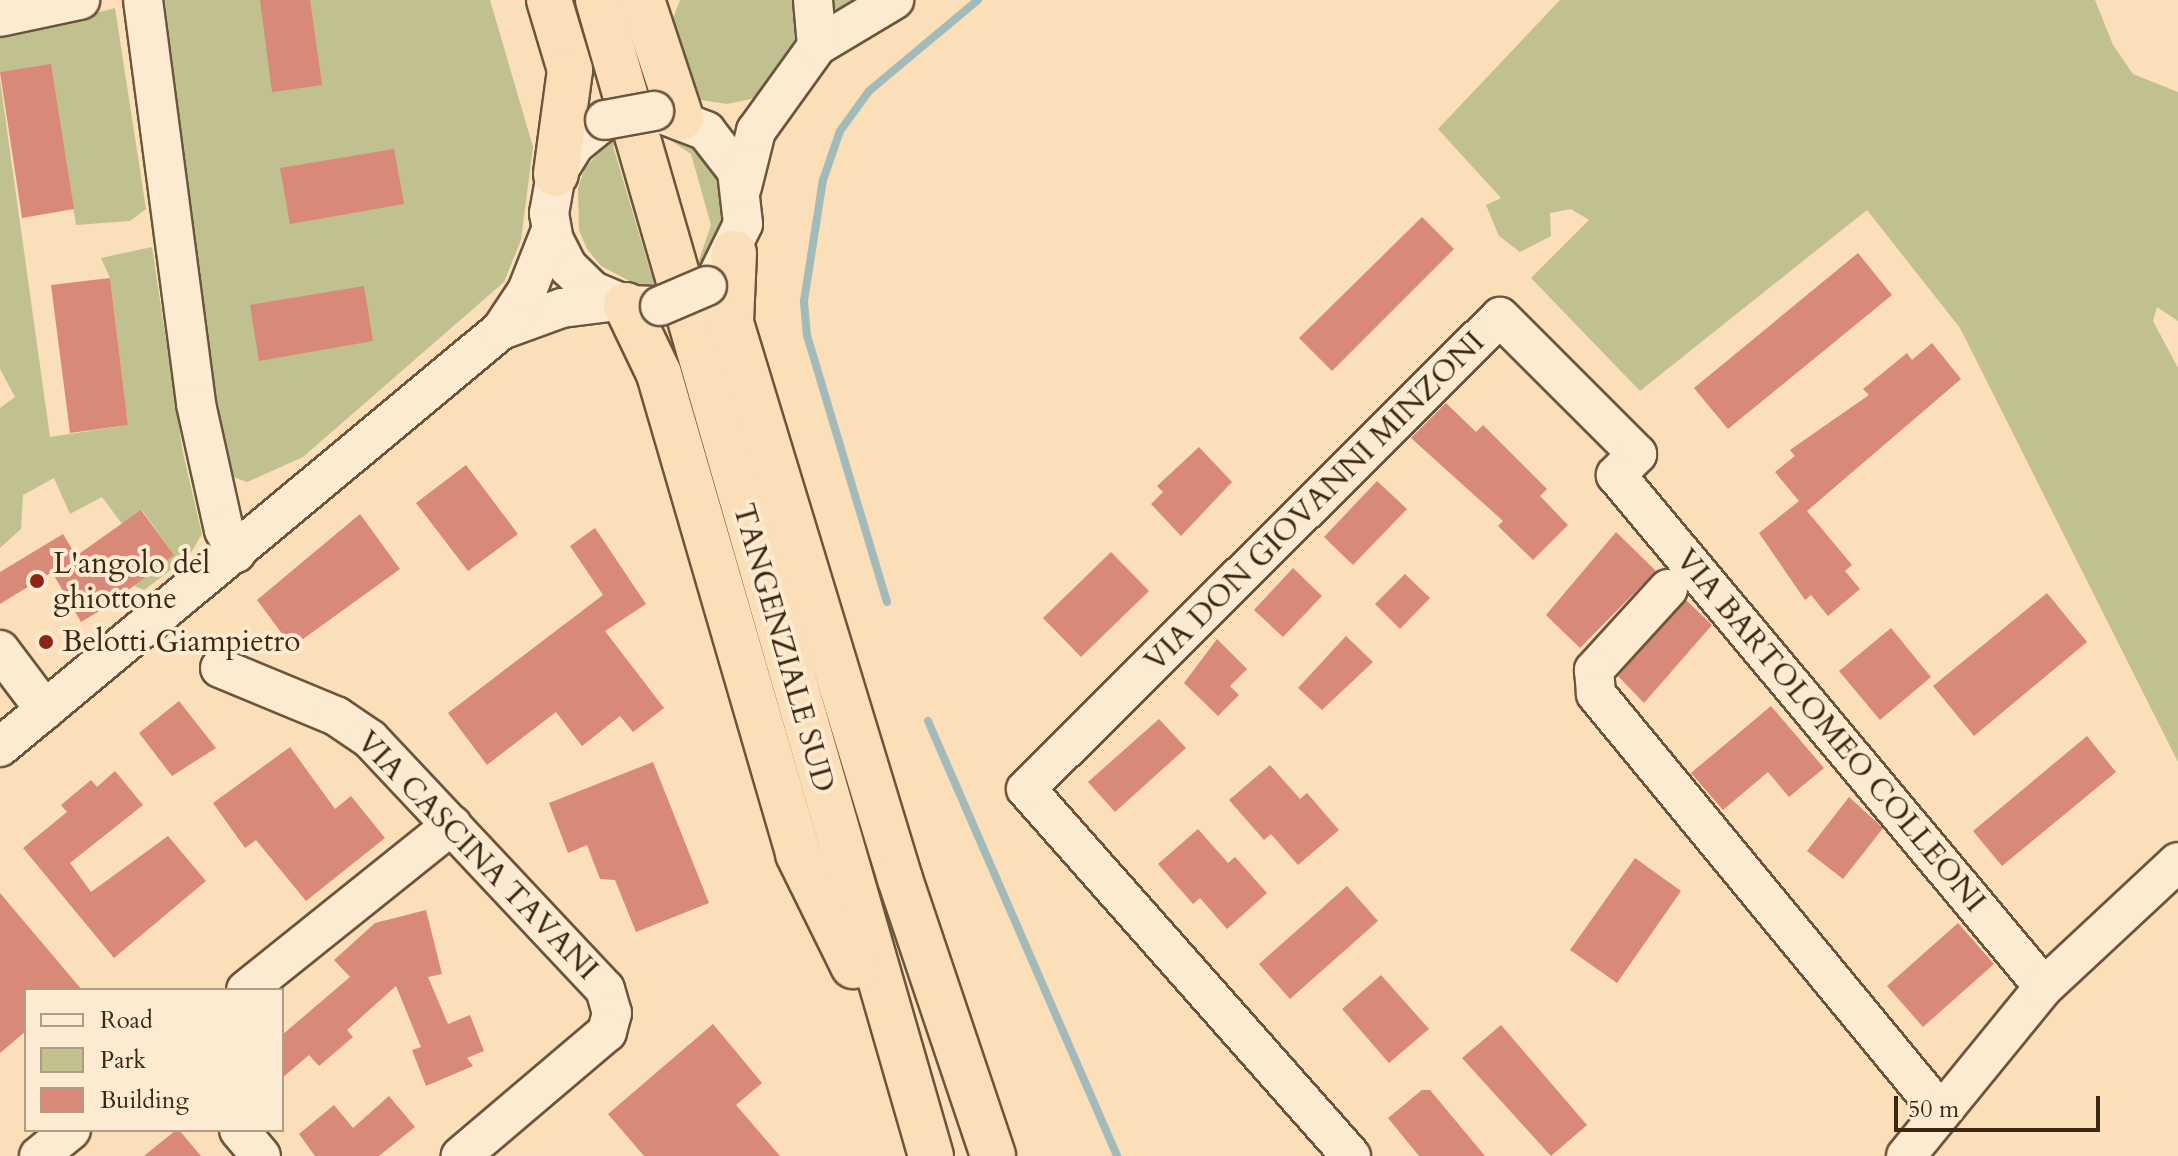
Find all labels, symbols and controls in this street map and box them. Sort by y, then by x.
street label: VIA DON GIOVANNI MINZONI [1138,325,1492,679]
street label: TANGENZIALE SUD [725,500,841,796]
street label: VIA BARTOLOMEO COLLEONI [1668,542,1992,920]
place label: L'angolo del ghiottone [53,546,210,616]
marker: L'angolo del ghiottone [28,572,46,590]
place label: Belotti Giampietro [62,624,300,660]
marker: Belotti Giampietro [37,633,55,651]
street label: VIA CASCINA TAVANI [349,724,605,988]
legend [24,988,284,1132]
text: Road [100,1004,153,1037]
text: Park [100,1044,146,1077]
scale bar [1898,1080,2104,1130]
text: Building [100,1084,189,1117]
text: 50 m [1908,1093,1959,1126]

